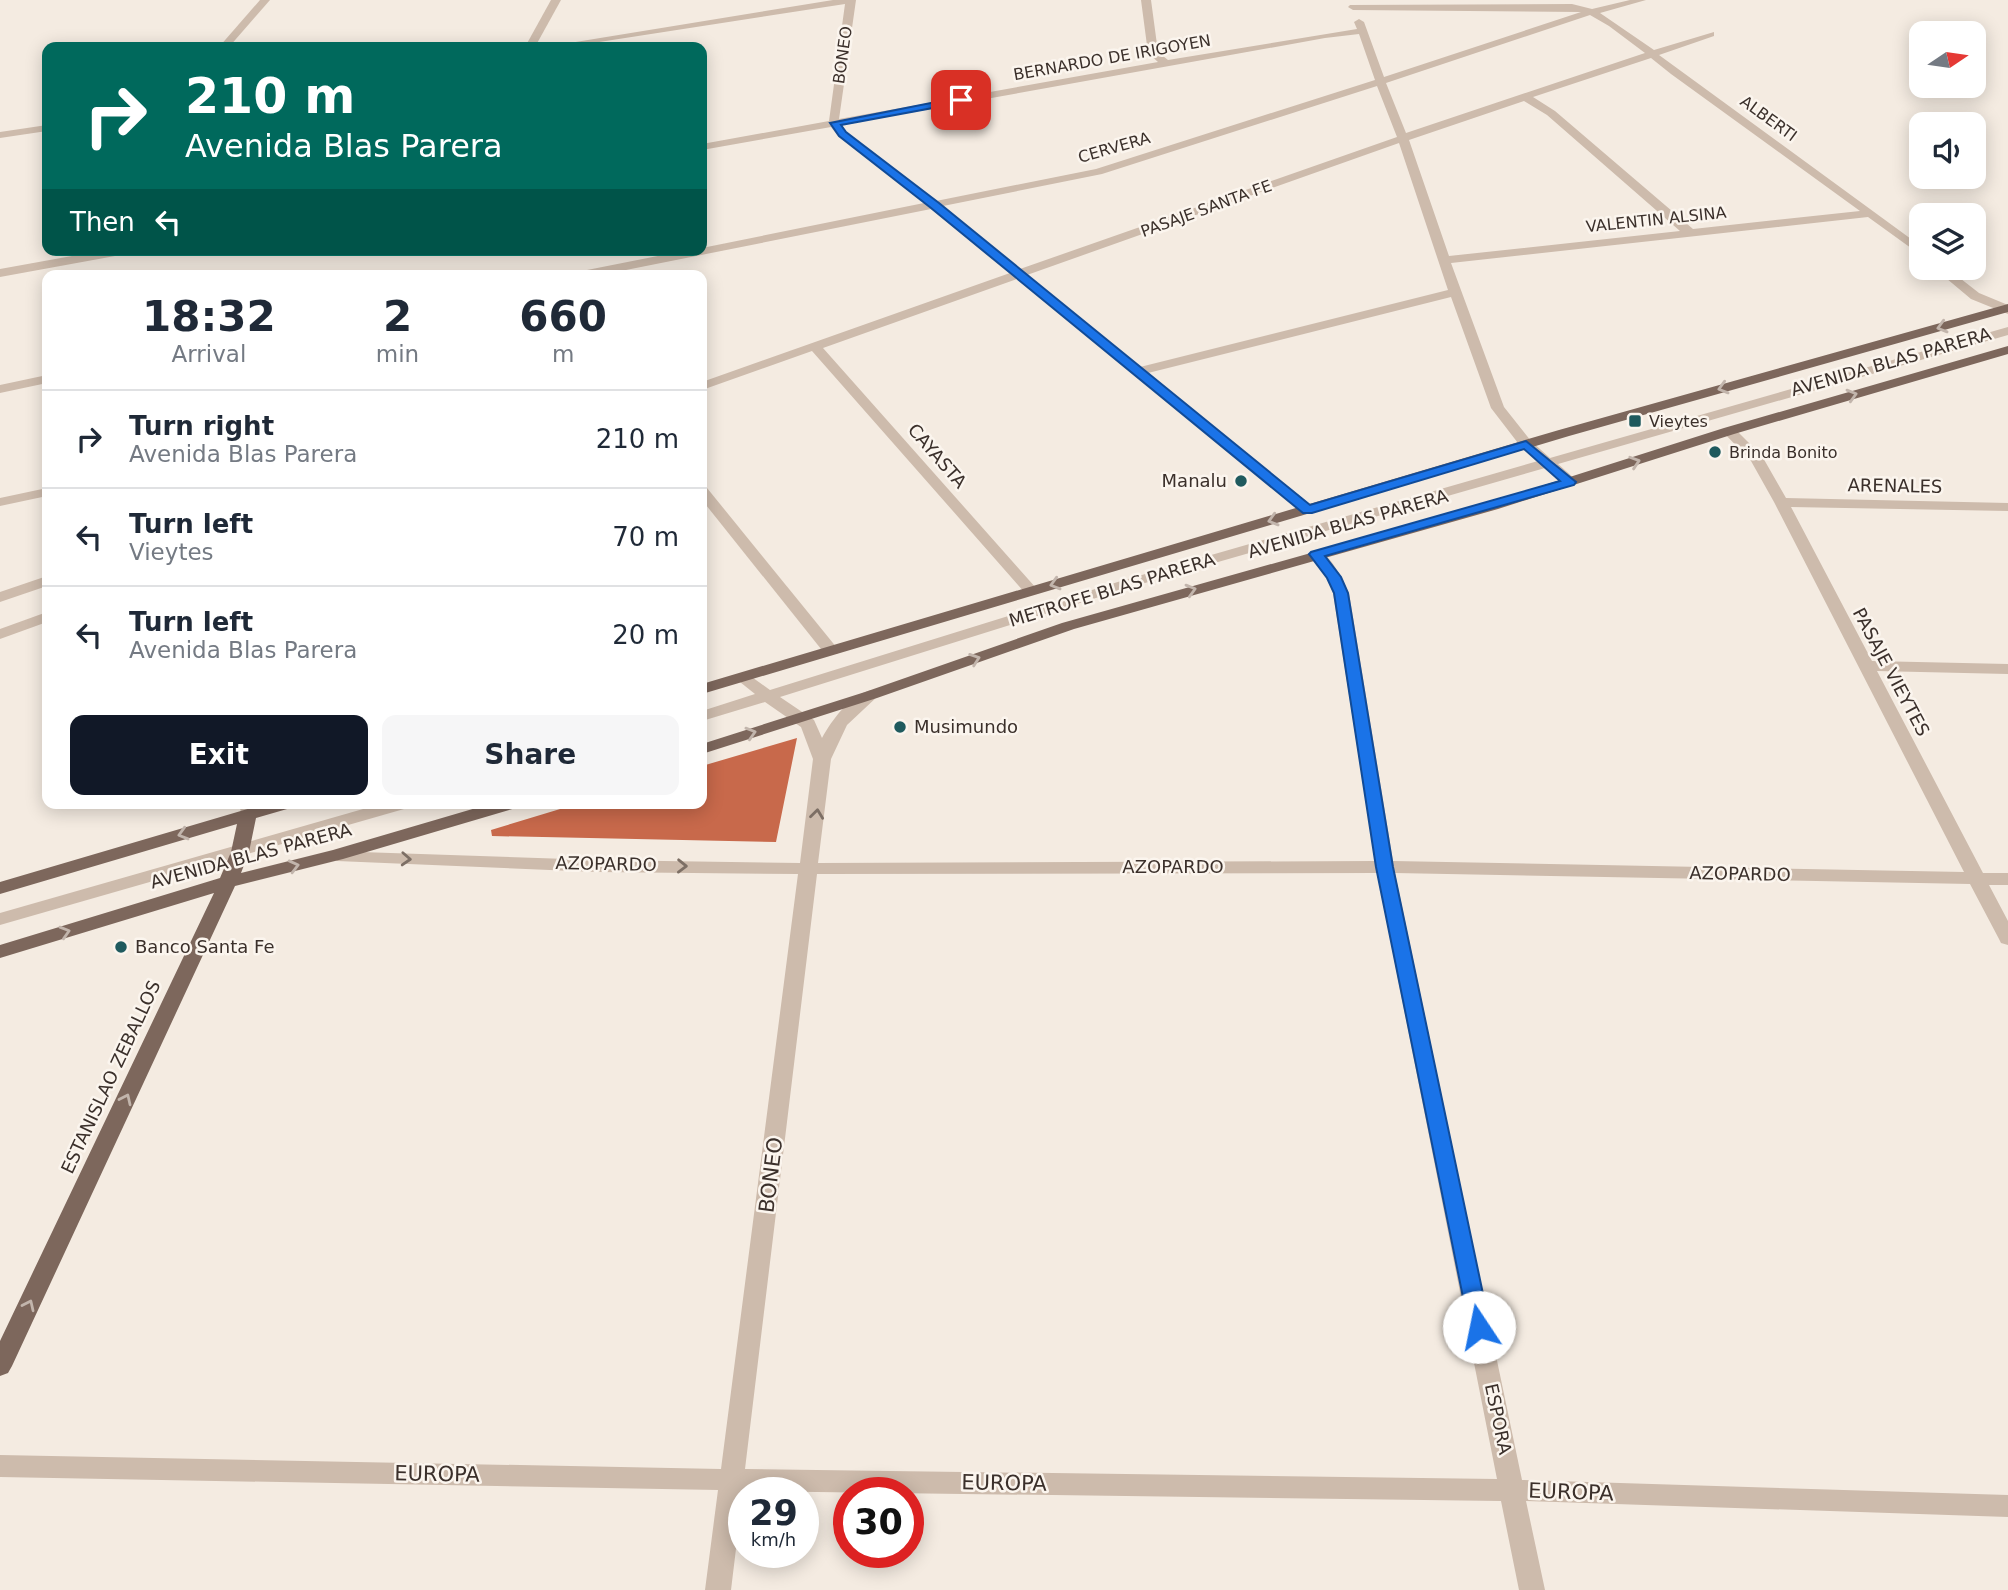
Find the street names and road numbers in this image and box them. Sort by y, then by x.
street label: BONEO [829,25,856,85]
street label: BERNARDO DE IRIGOYEN [1012,31,1212,84]
street label: ALBERTI [1737,92,1801,145]
street label: CERVERA [1076,128,1152,167]
street label: PASAJE SANTA FE [1138,176,1274,241]
street label: VALENTIN ALSINA [1585,203,1727,236]
street label: AVENIDA BLAS PARERA [1788,323,1994,400]
street label: CAYASTA [904,419,972,493]
street label: ARENALES [1847,474,1943,497]
street label: AVENIDA BLAS PARERA [1245,485,1451,562]
street label: METROFE BLAS PARERA [1006,548,1218,631]
street label: PASAJE VIEYTES [1849,604,1934,740]
street label: AVENIDA BLAS PARERA [148,818,354,893]
street label: AZOPARDO [555,852,657,875]
street label: AZOPARDO [1122,856,1224,877]
street label: AZOPARDO [1689,862,1791,885]
street label: ESTANISLAO ZEBALLOS [57,977,165,1177]
street label: BONEO [754,1136,788,1214]
street label: ESPORA [1481,1382,1516,1457]
street label: EUROPA [394,1461,481,1487]
street label: EUROPA [961,1470,1048,1496]
street label: EUROPA [1528,1479,1615,1506]

